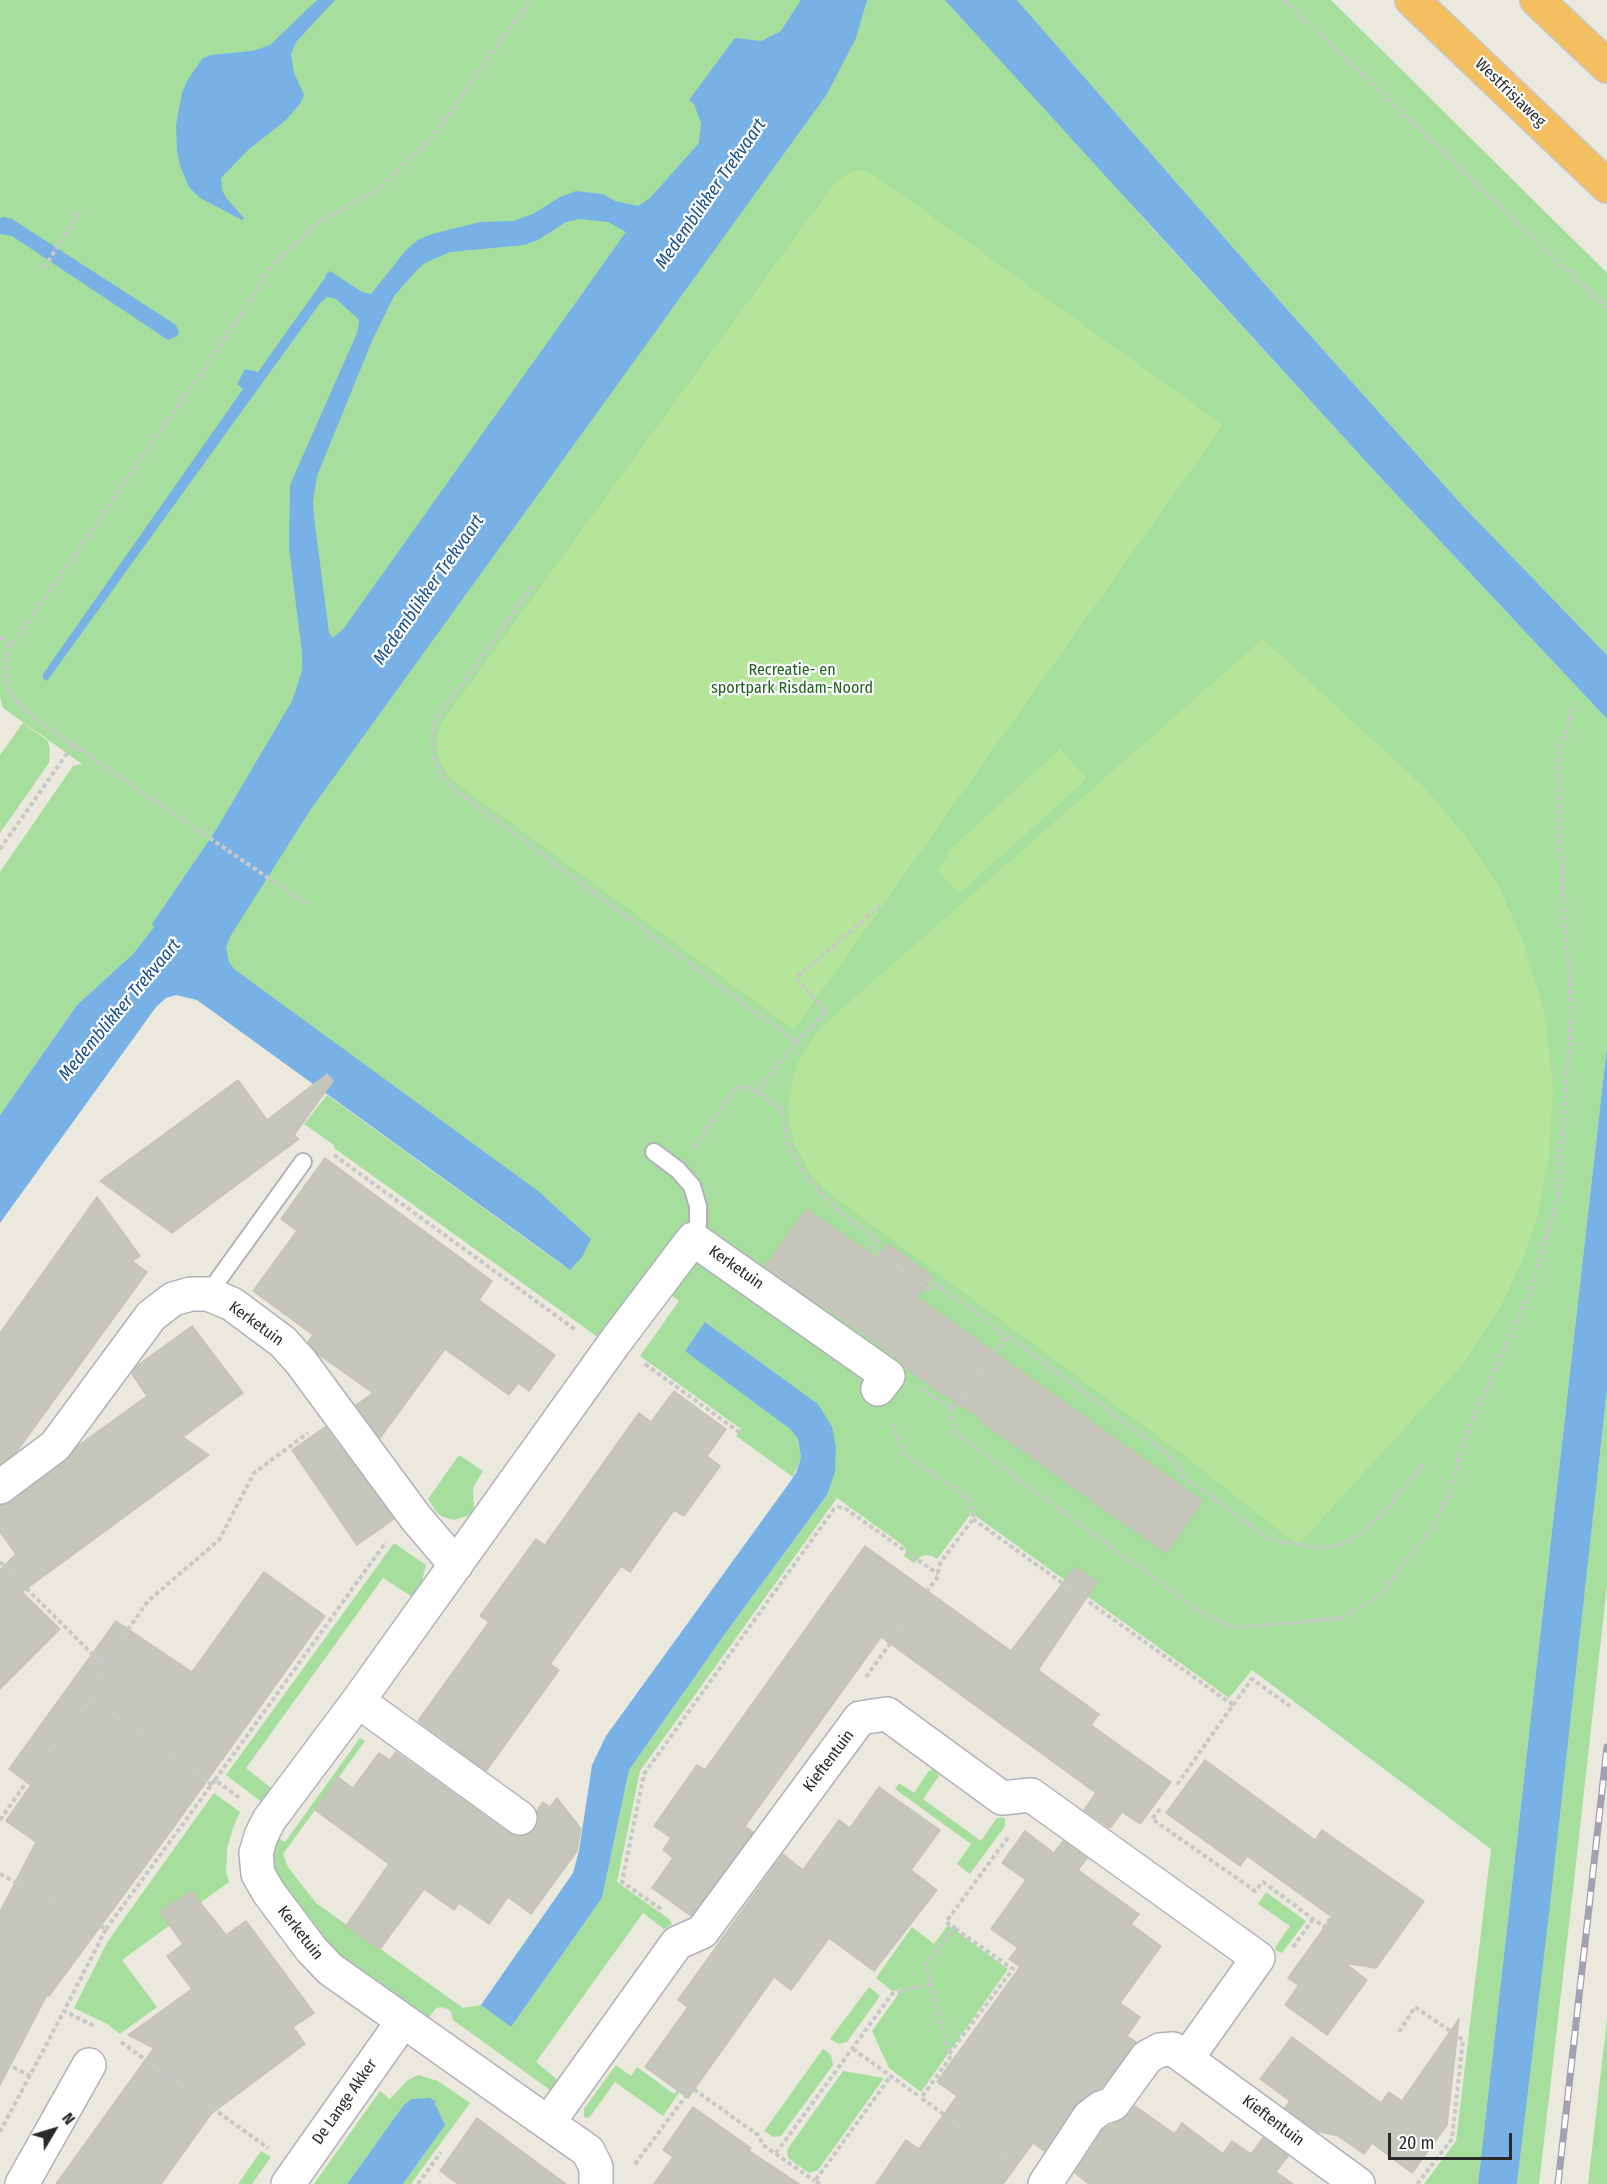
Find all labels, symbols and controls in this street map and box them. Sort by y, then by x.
street label: Westfrisiaweg [1471,55,1549,131]
water label: Medemblikker Trekvaart [651,115,771,273]
water label: Medemblikker Trekvaart [369,511,489,669]
park label: Recreatie- en sportpark Risdam-Noord [711,661,873,699]
water label: Medemblikker Trekvaart [54,935,186,1085]
street label: Kerketuin [705,1242,767,1294]
street label: Kerketuin [225,1298,287,1350]
street label: Kieftentuin [799,1726,859,1796]
street label: Kerketuin [273,1902,327,1964]
street label: De Lange Akker [309,2056,381,2148]
street label: Kieftentuin [1238,2091,1308,2151]
north arrow [24,2100,84,2160]
text: N [58,2109,79,2128]
scale bar [1391,2121,1516,2159]
text: 20 m [1399,2132,1434,2154]

